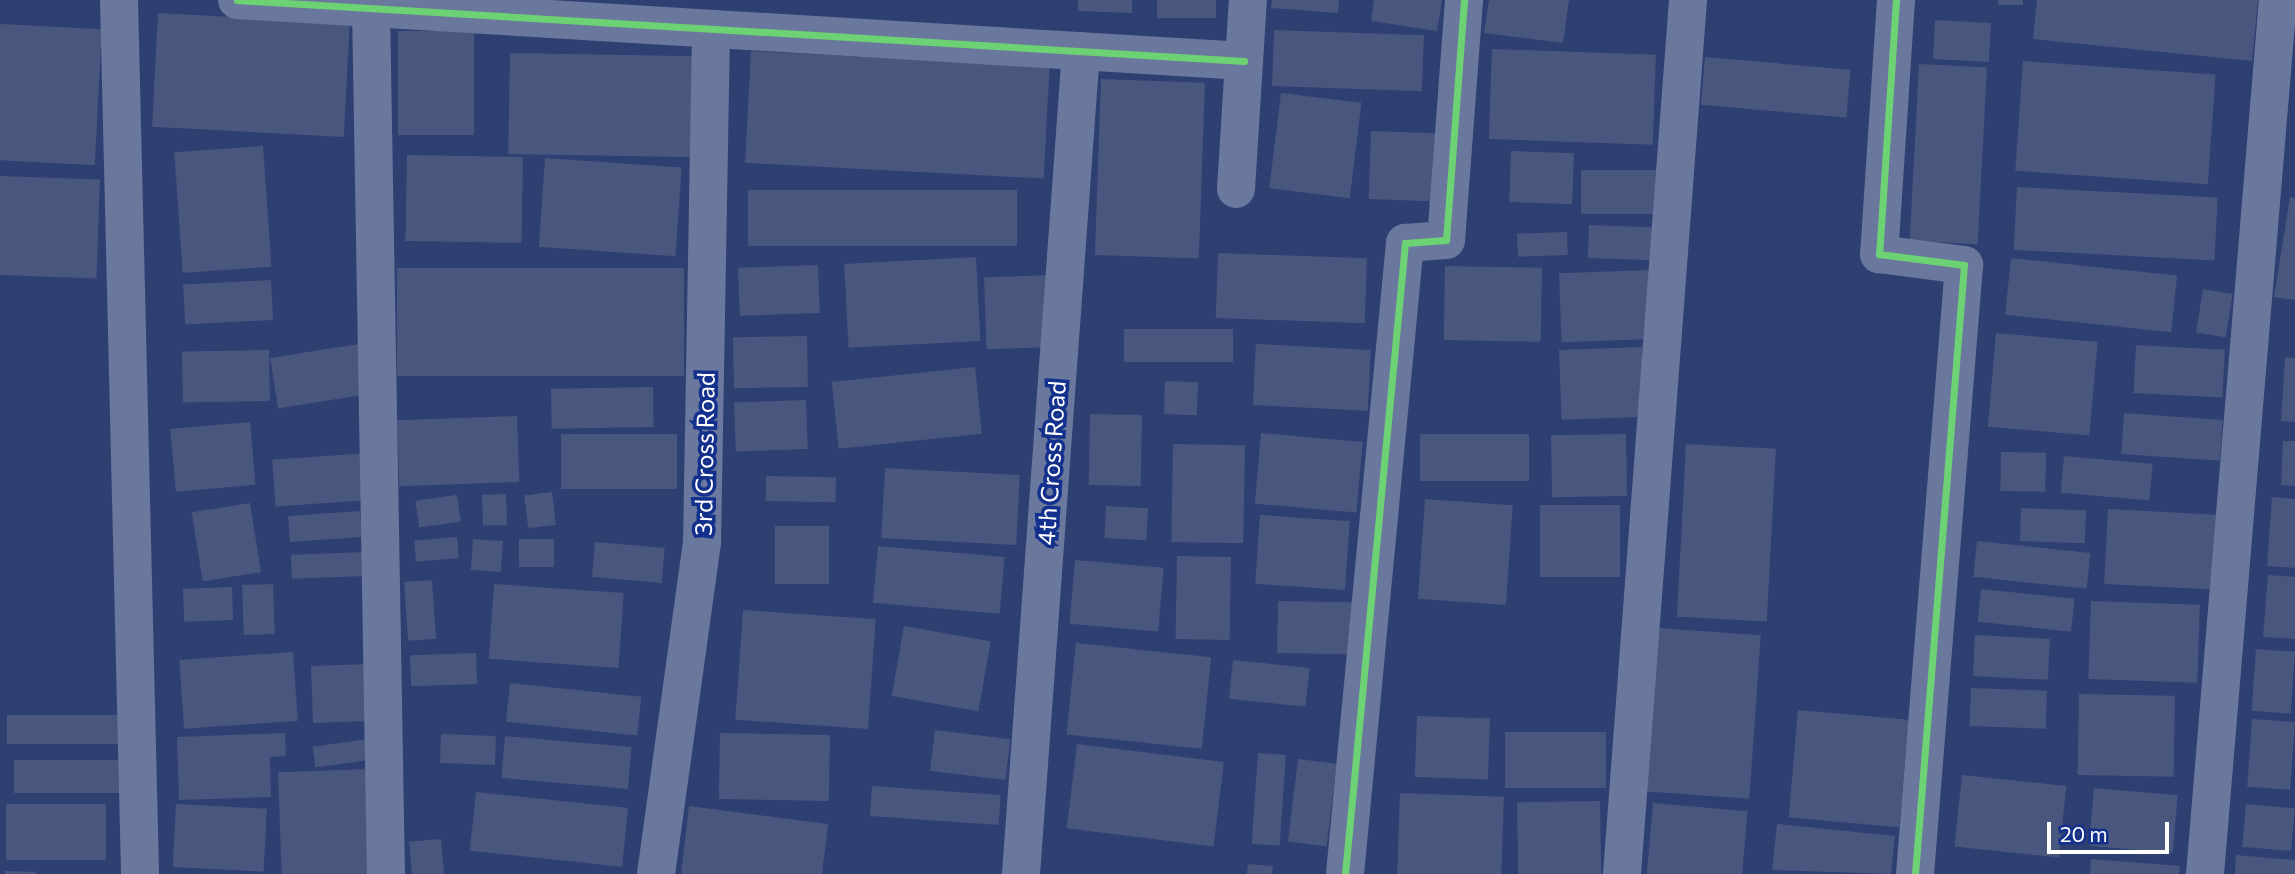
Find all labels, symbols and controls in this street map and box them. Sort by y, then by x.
street label: 3rd Cross Road [688,372,720,536]
street label: 4th Cross Road [1031,380,1071,546]
scale bar [2050,808,2172,852]
text: 20 m [2060,821,2108,846]

